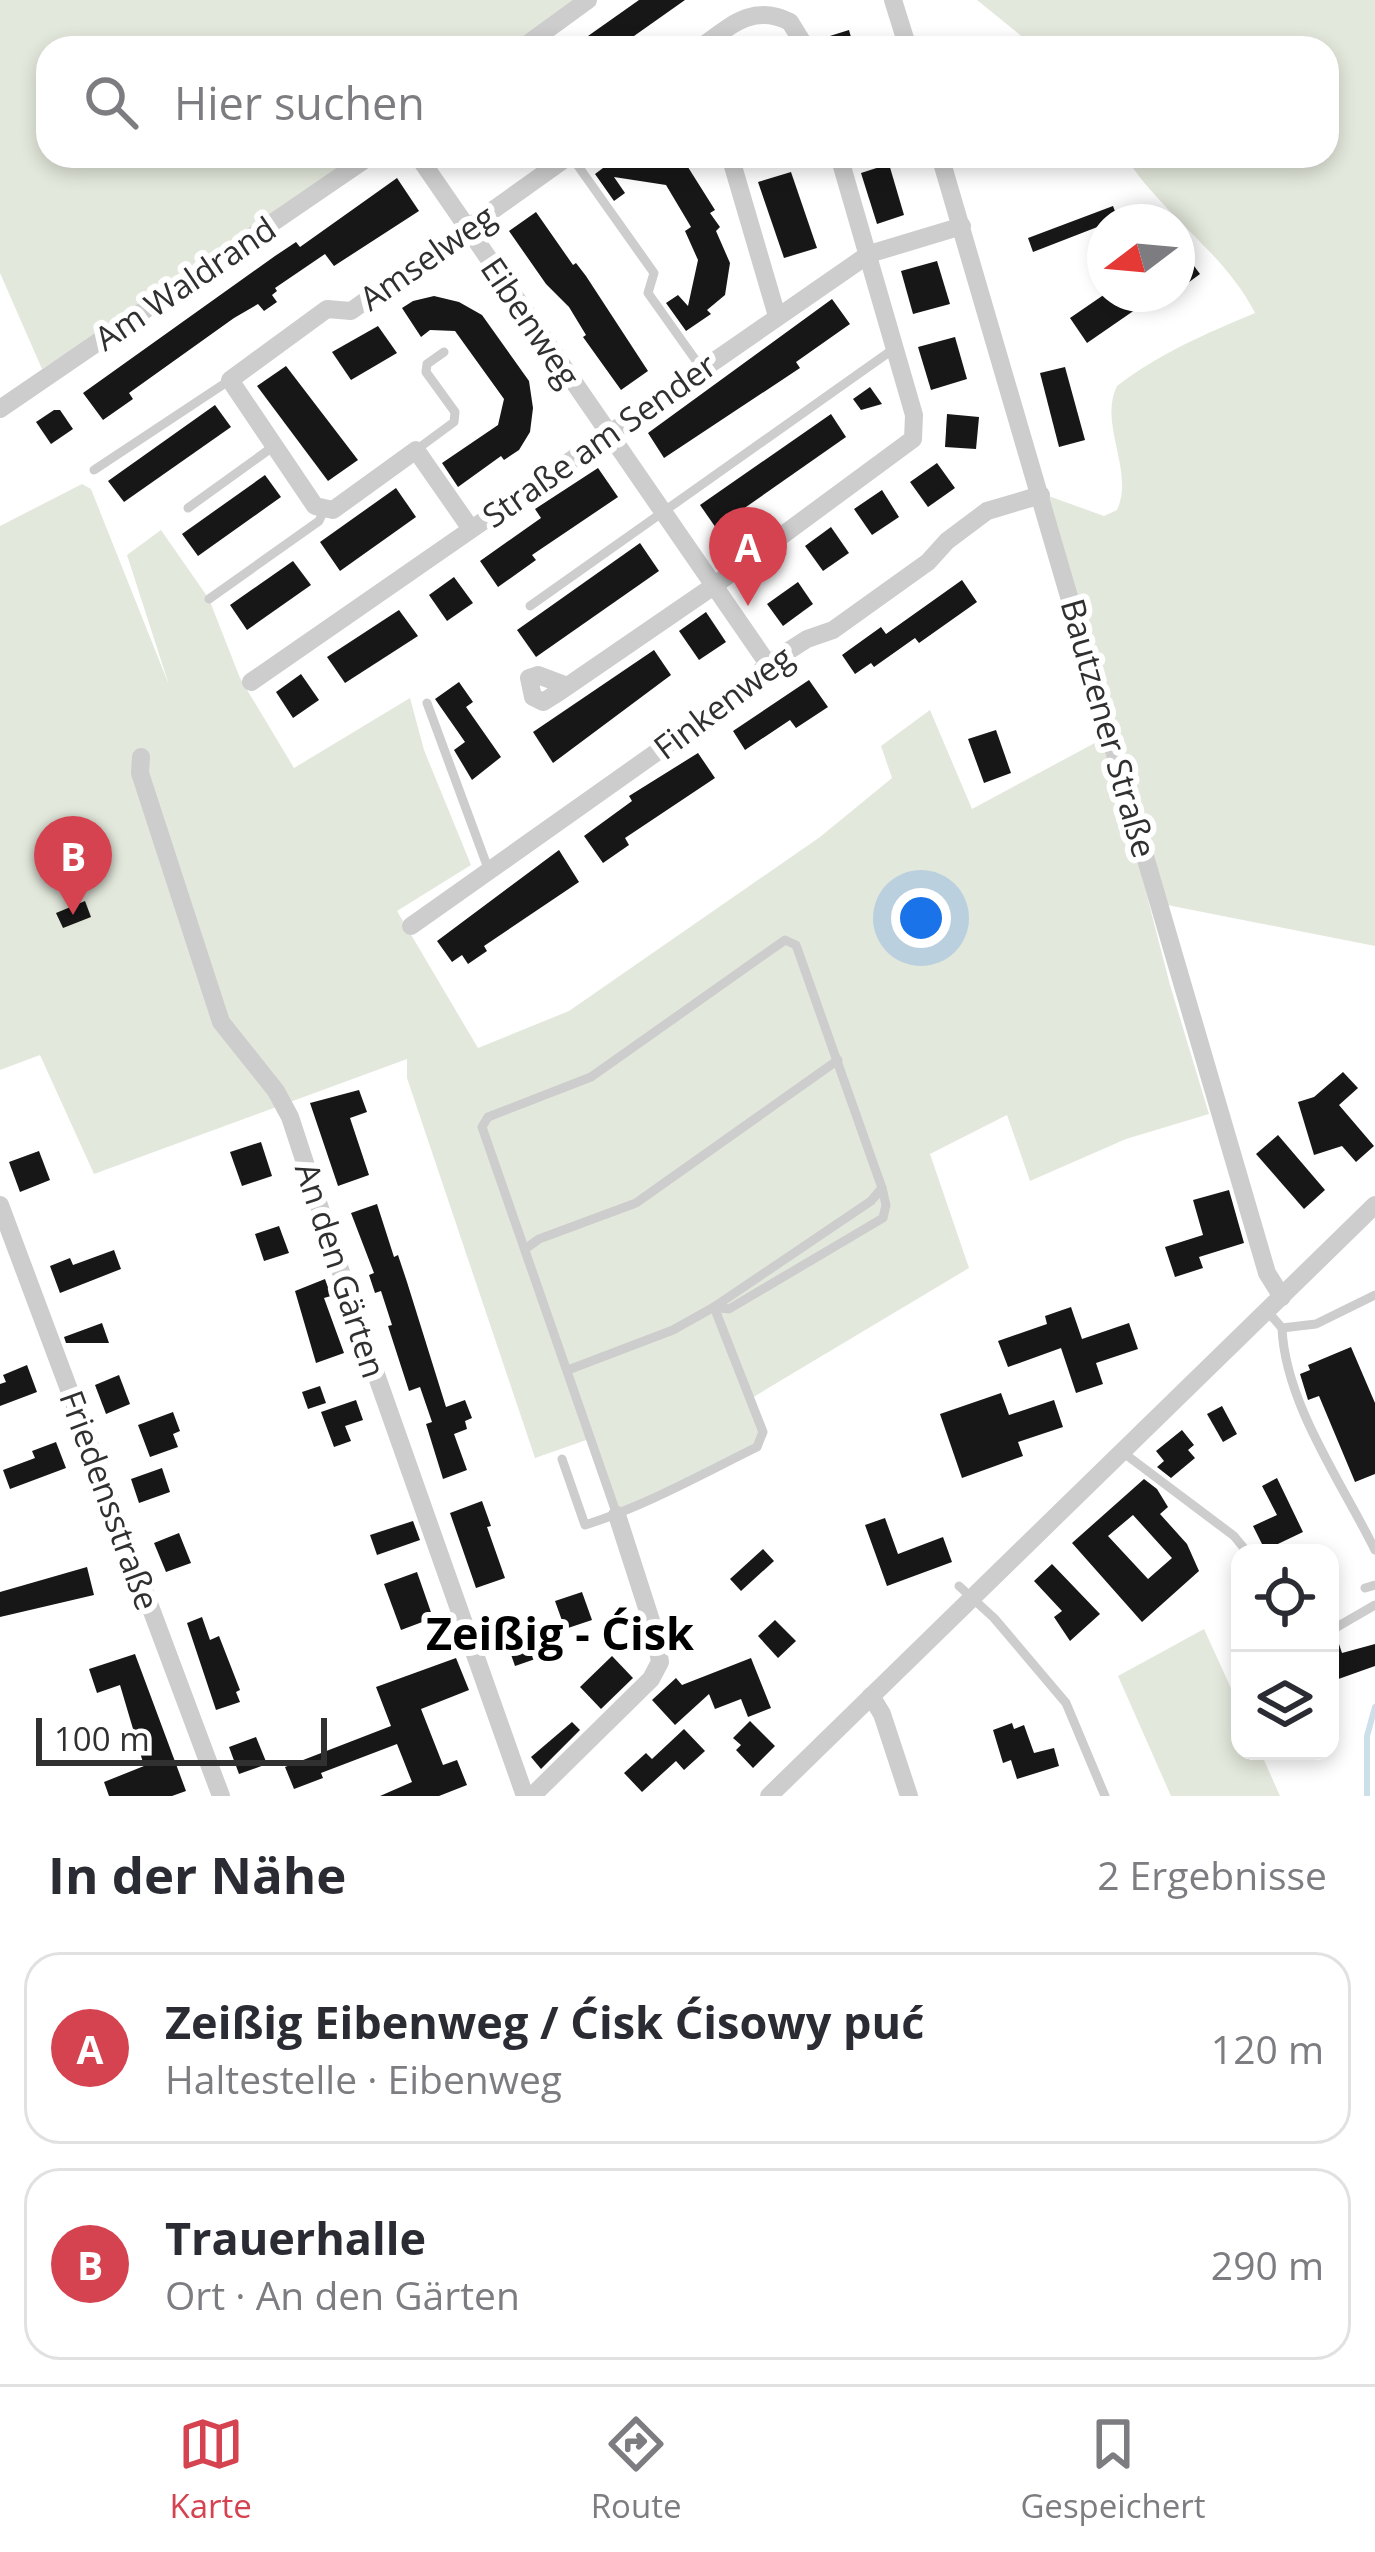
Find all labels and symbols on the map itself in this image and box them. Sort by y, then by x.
street label: Amselweg [350,194,504,320]
north arrow [1087,204,1195,312]
street label: Am Waldrand [86,206,284,360]
street label: Eibenweg [471,248,591,396]
street label: Straße am Sender [473,342,725,538]
pin: A [709,507,787,606]
street label: Bautzener Straße [1051,593,1167,863]
street label: Finkenweg [644,635,802,769]
pin: B [34,816,112,915]
your location [891,888,951,948]
street label: An den Gärten [285,1157,397,1383]
street label: Friedensstraße [49,1384,171,1616]
district label: Zeißig - Ćisk [426,1602,694,1663]
scale bar [36,1712,327,1765]

